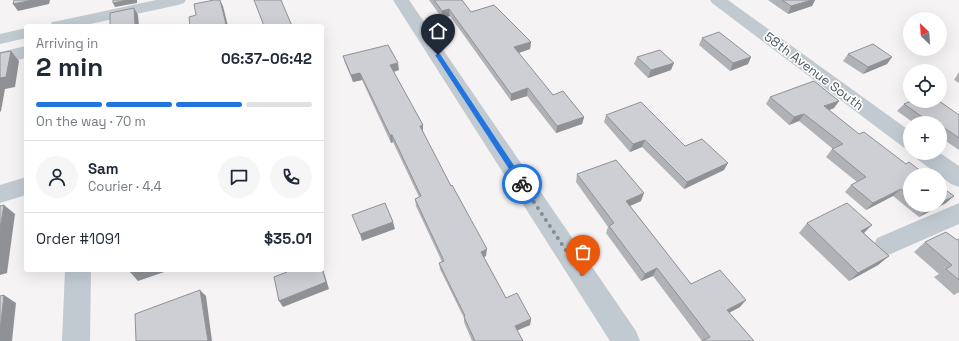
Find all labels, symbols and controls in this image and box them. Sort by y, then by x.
north arrow [903,12,947,56]
map controls [903,12,947,212]
pin [421,14,455,55]
icon: home [427,20,449,42]
street label: 58th Avenue South [761,28,867,114]
text: Arriving in [36,35,98,52]
text: 06:37–06:42 [221,49,312,68]
text: 2 min [36,50,103,84]
button: locate [903,64,947,108]
text: On the way · 70 m [36,113,146,130]
button: + [903,116,947,160]
button: person [36,156,78,198]
button: chat [218,156,260,198]
button: phone [270,156,312,198]
text: Sam [88,159,119,178]
courier [502,164,542,204]
button: − [903,168,947,212]
icon: bike [511,173,533,195]
text: Courier · 4.4 [88,178,162,195]
text: Order #1091 [36,229,120,248]
text: $35.01 [264,229,312,248]
pin [566,235,600,276]
icon: bag [572,241,594,263]

